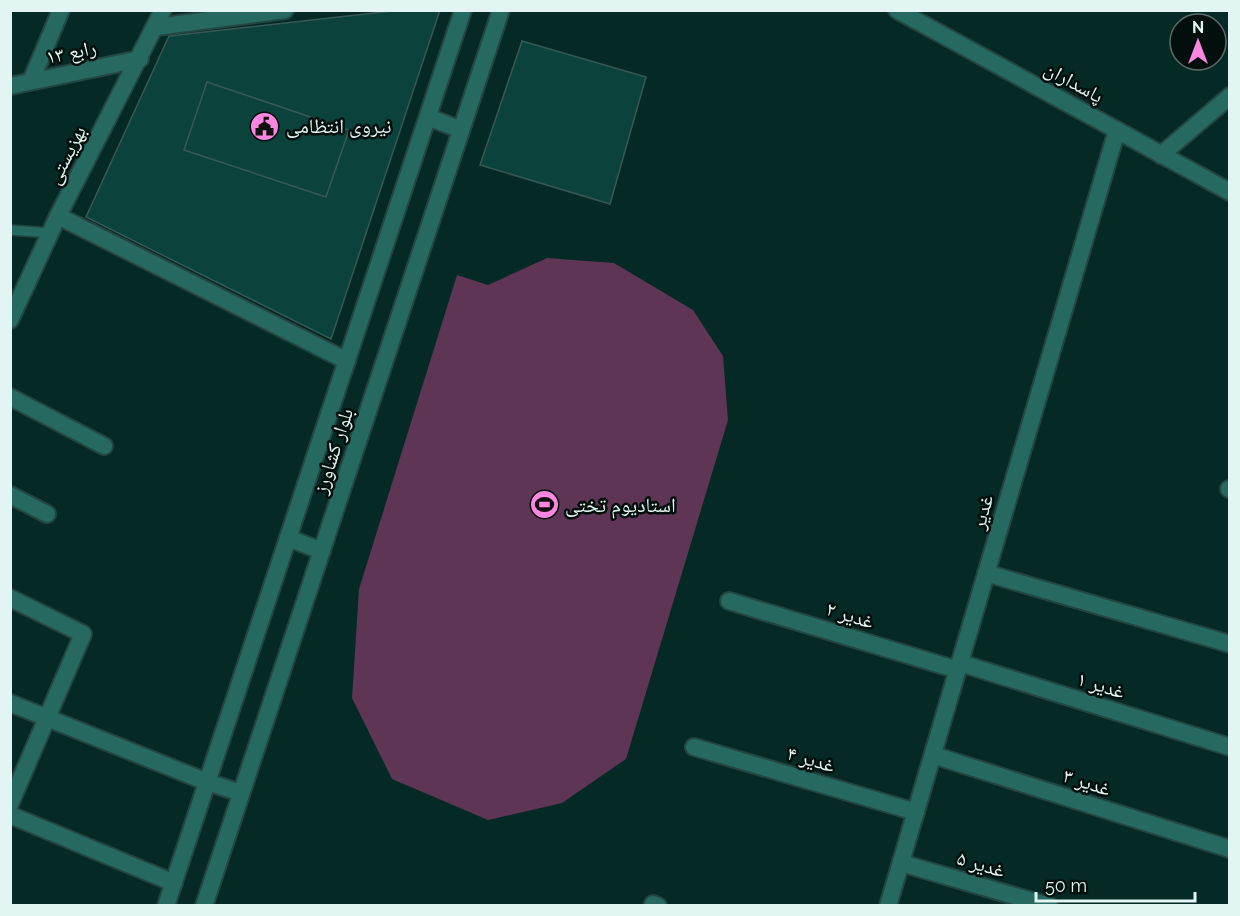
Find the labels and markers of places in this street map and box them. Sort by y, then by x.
public building icon: نیروی انتظامی [249,110,281,142]
place label: نیروی انتظامی [286,114,392,138]
sports icon: استادیوم تختی [528,489,560,521]
place label: استادیوم تختی [565,493,676,519]

